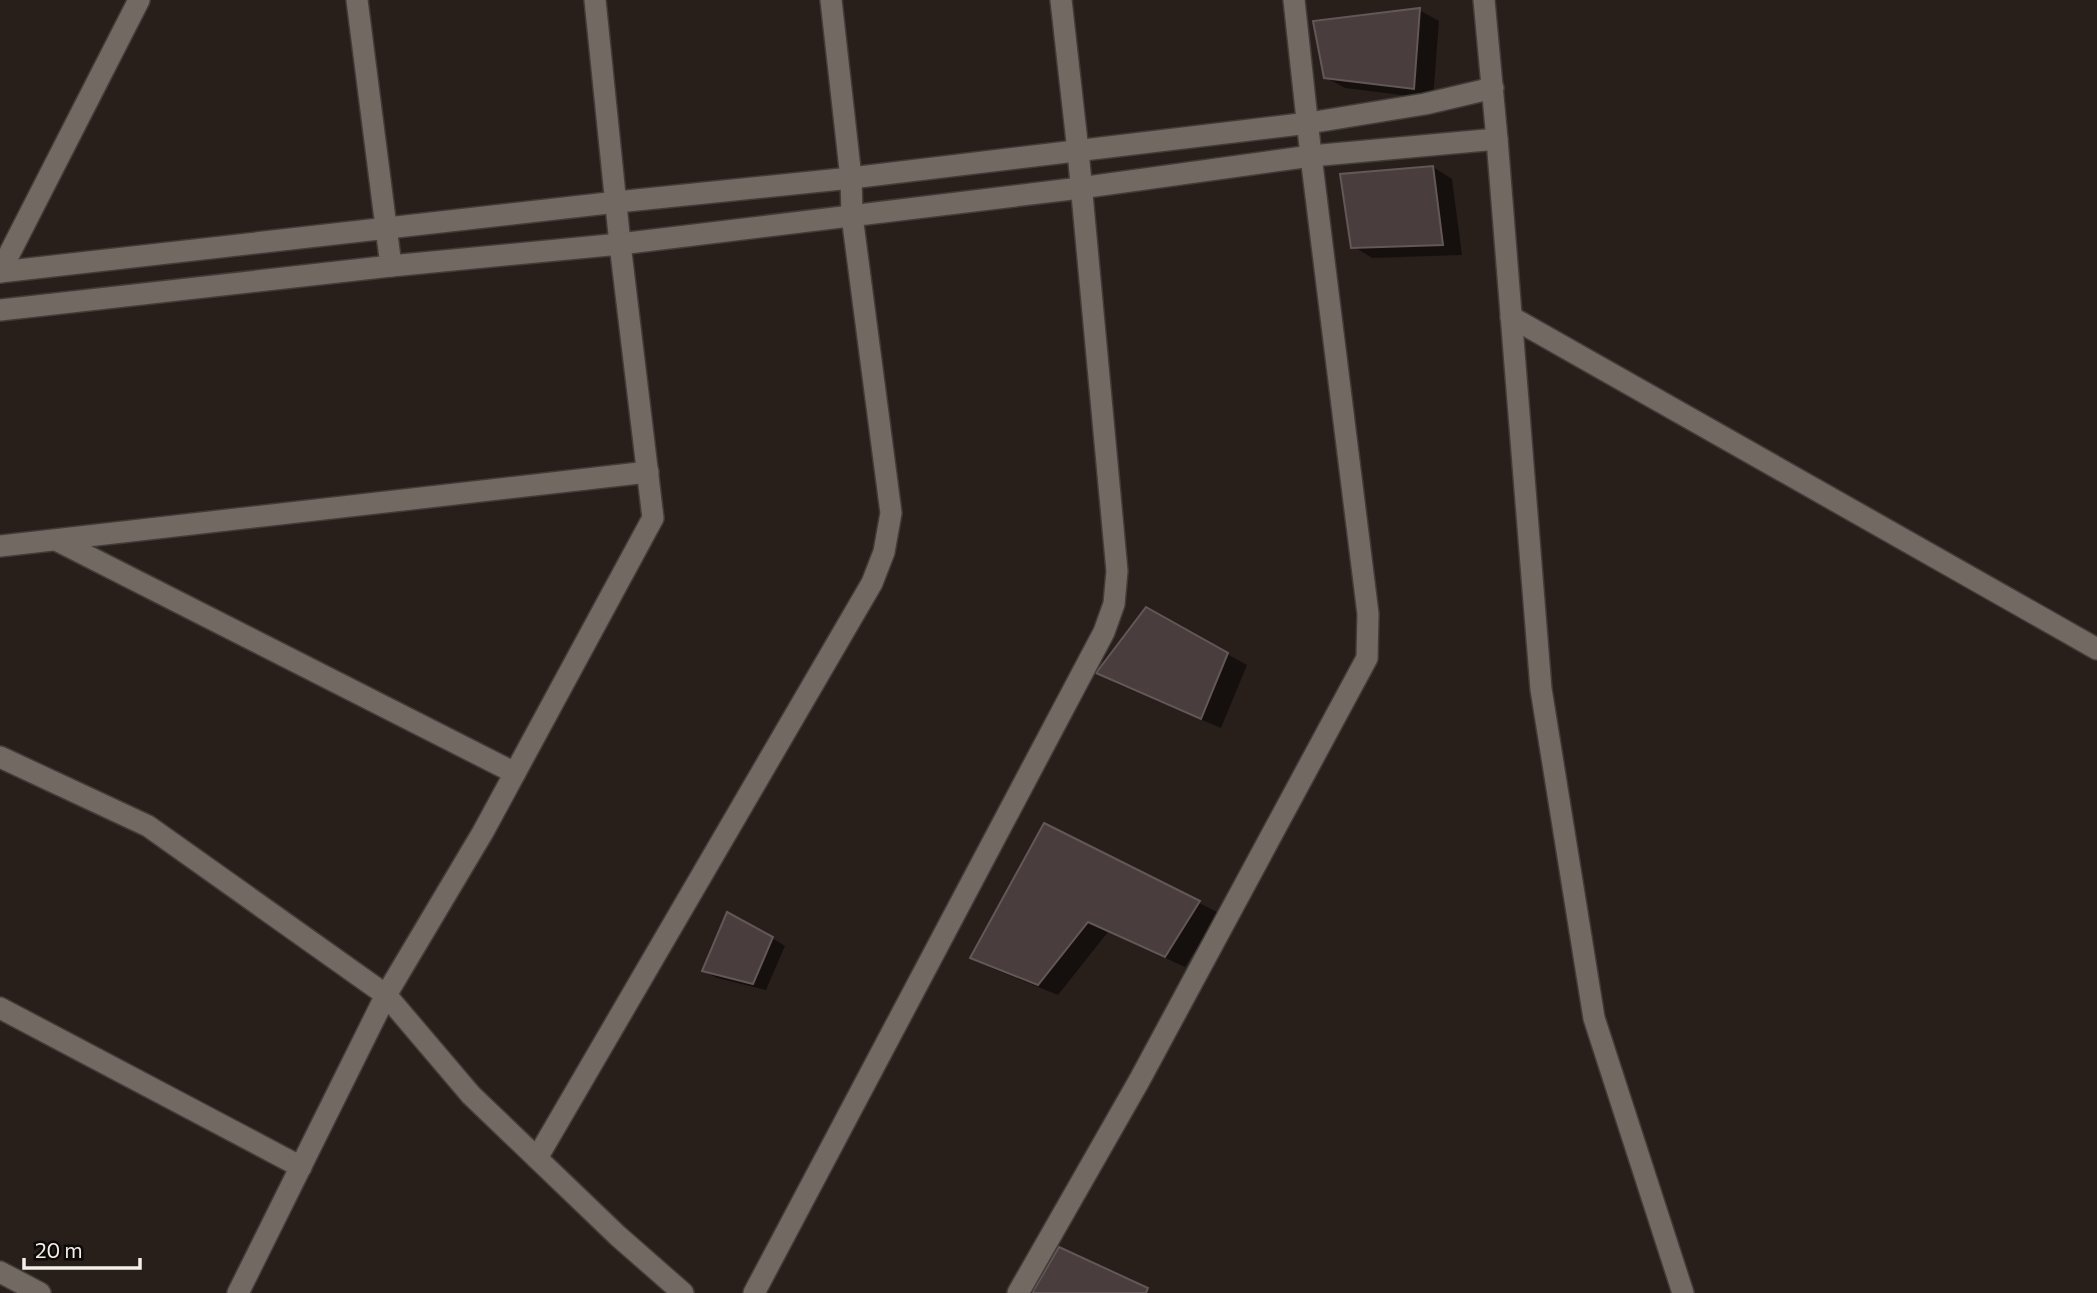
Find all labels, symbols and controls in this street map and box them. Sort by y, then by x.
scale bar [24,1226,140,1270]
text: 20 m [35,1237,83,1262]

